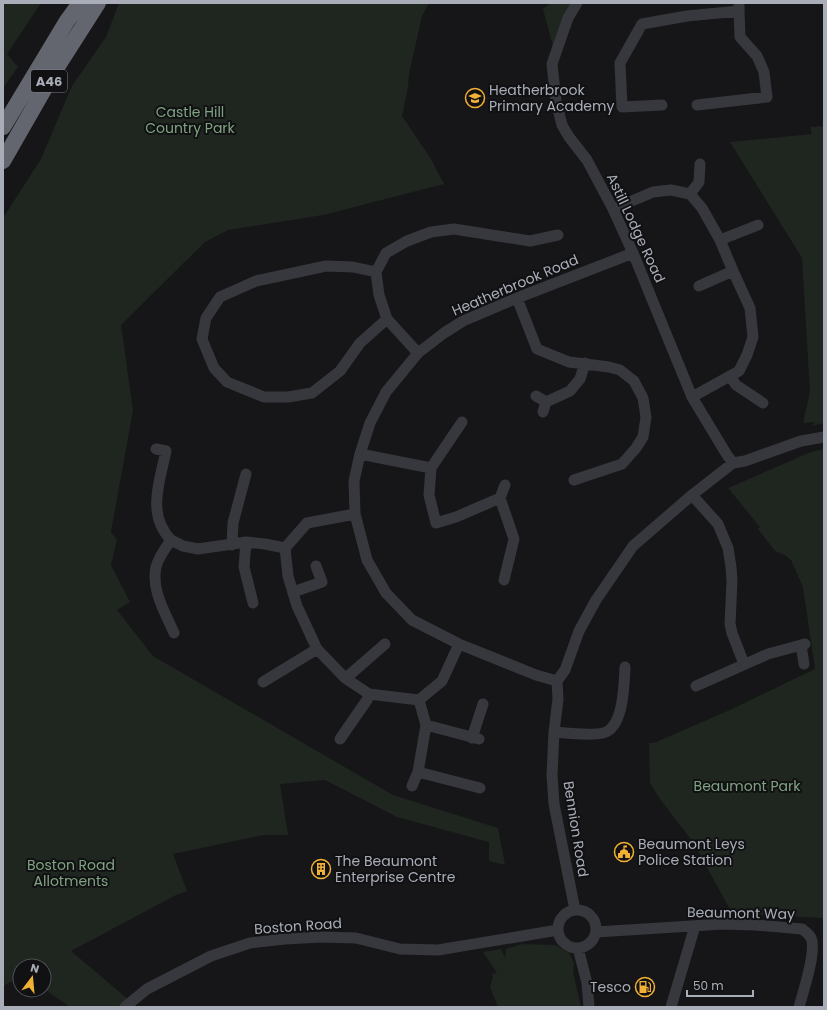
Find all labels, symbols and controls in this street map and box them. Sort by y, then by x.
road number: A46 [31,70,67,92]
place label: Heatherbrook Primary Academy [489,80,614,116]
school or university icon: Heatherbrook Primary Academy [464,87,486,109]
park label: Castle Hill Country Park [145,102,236,138]
street label: Astill Lodge Road [602,170,670,286]
street label: Heatherbrook Road [449,249,581,321]
park label: Beaumont Park [694,776,801,796]
street label: Bennion Road [559,780,593,878]
place label: Beaumont Leys Police Station [638,834,745,870]
public building icon: Beaumont Leys Police Station [613,841,635,863]
place label: The Beaumont Enterprise Centre [335,851,456,887]
park label: Boston Road Allotments [27,855,115,891]
building icon: The Beaumont Enterprise Centre [310,858,332,880]
street label: Beaumont Way [687,902,795,924]
street label: Boston Road [253,913,343,939]
north arrow [12,958,52,998]
text: N [29,960,41,977]
scale bar [687,972,753,998]
fuel station icon: Tesco [634,976,656,998]
place label: Tesco [590,977,631,997]
text: 50 m [693,977,724,994]

